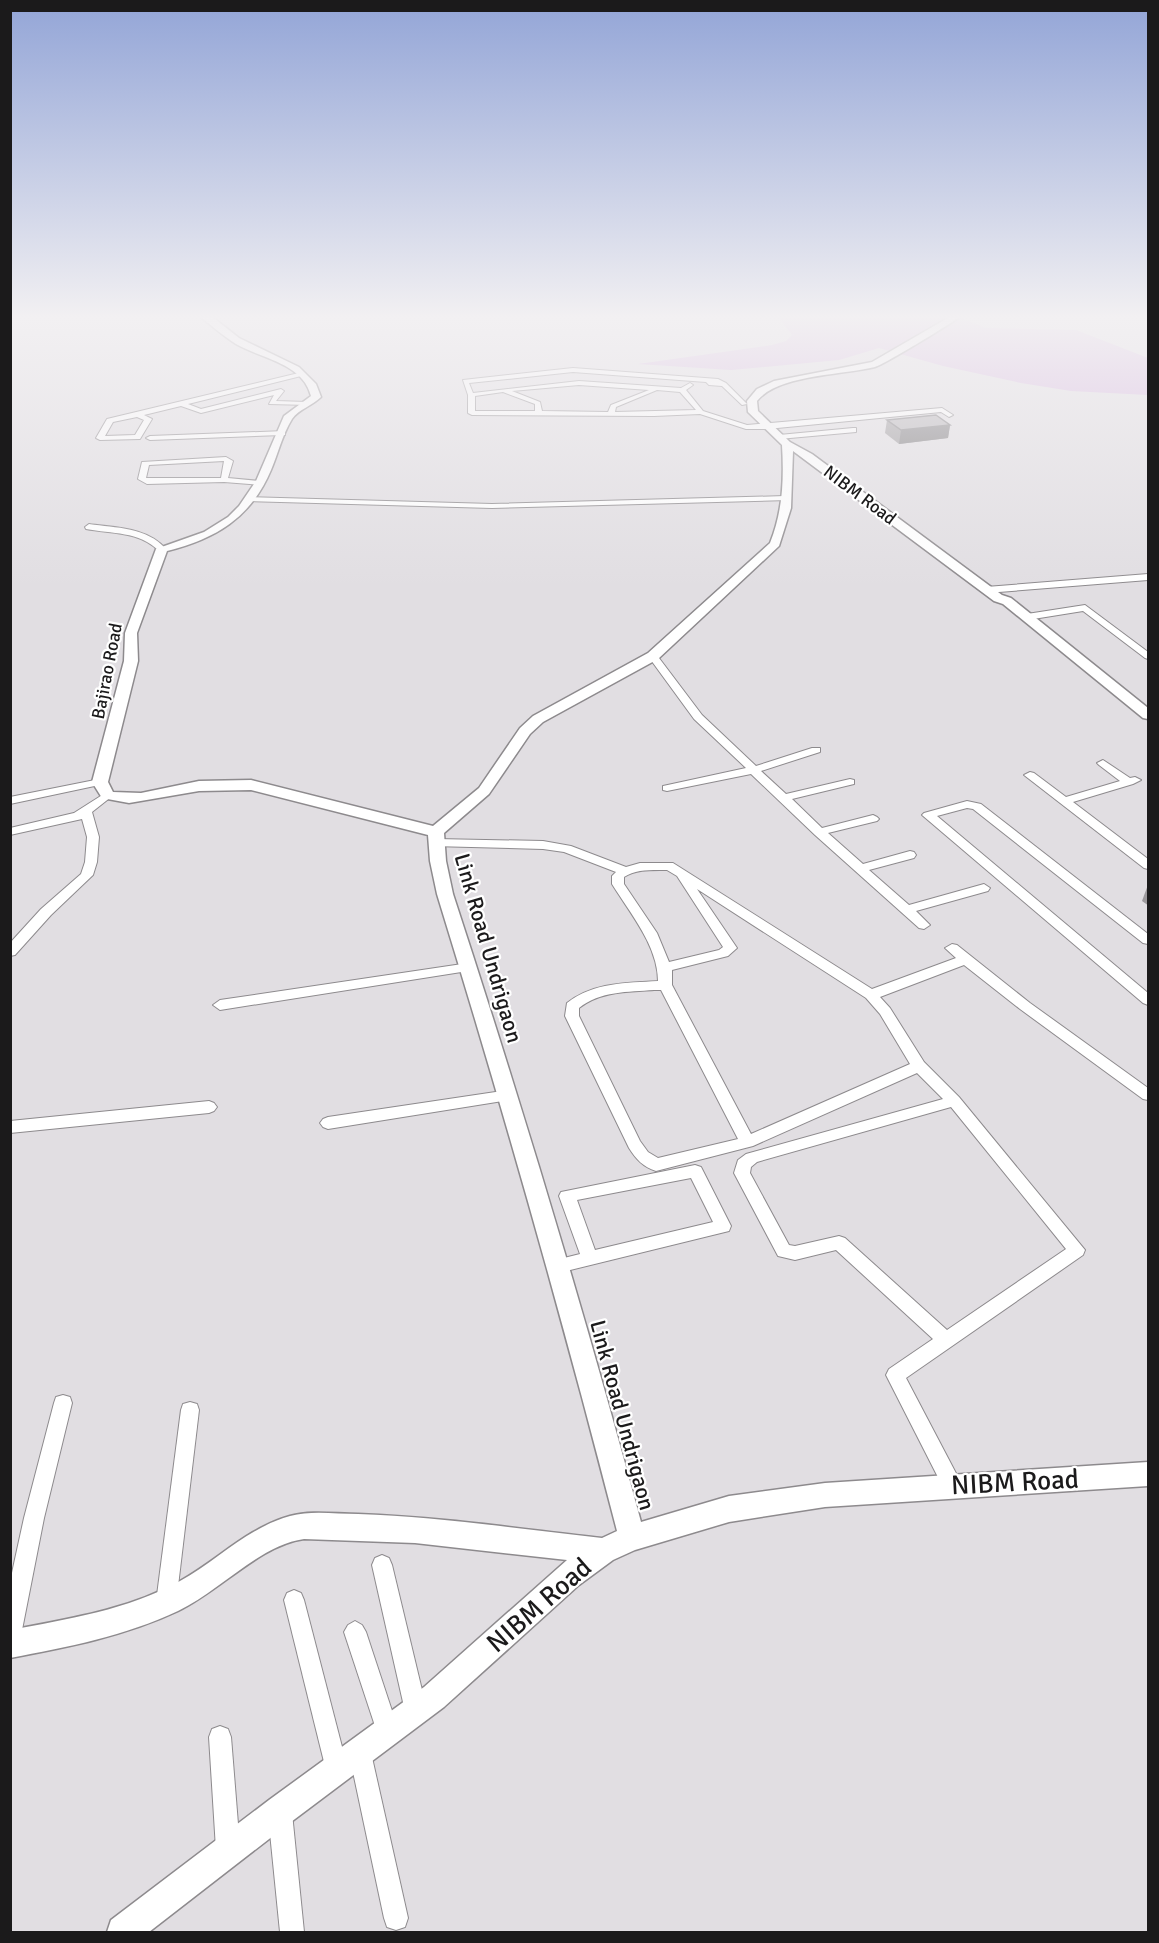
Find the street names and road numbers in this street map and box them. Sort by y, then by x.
street label: NIBM Road [819,461,901,529]
street label: Bajirao Road [87,621,127,721]
street label: Link Road Undrigaon [449,850,528,1046]
street label: Link Road Undrigaon [584,1317,661,1513]
street label: NIBM Road [950,1463,1080,1502]
street label: NIBM Road [480,1551,598,1660]

